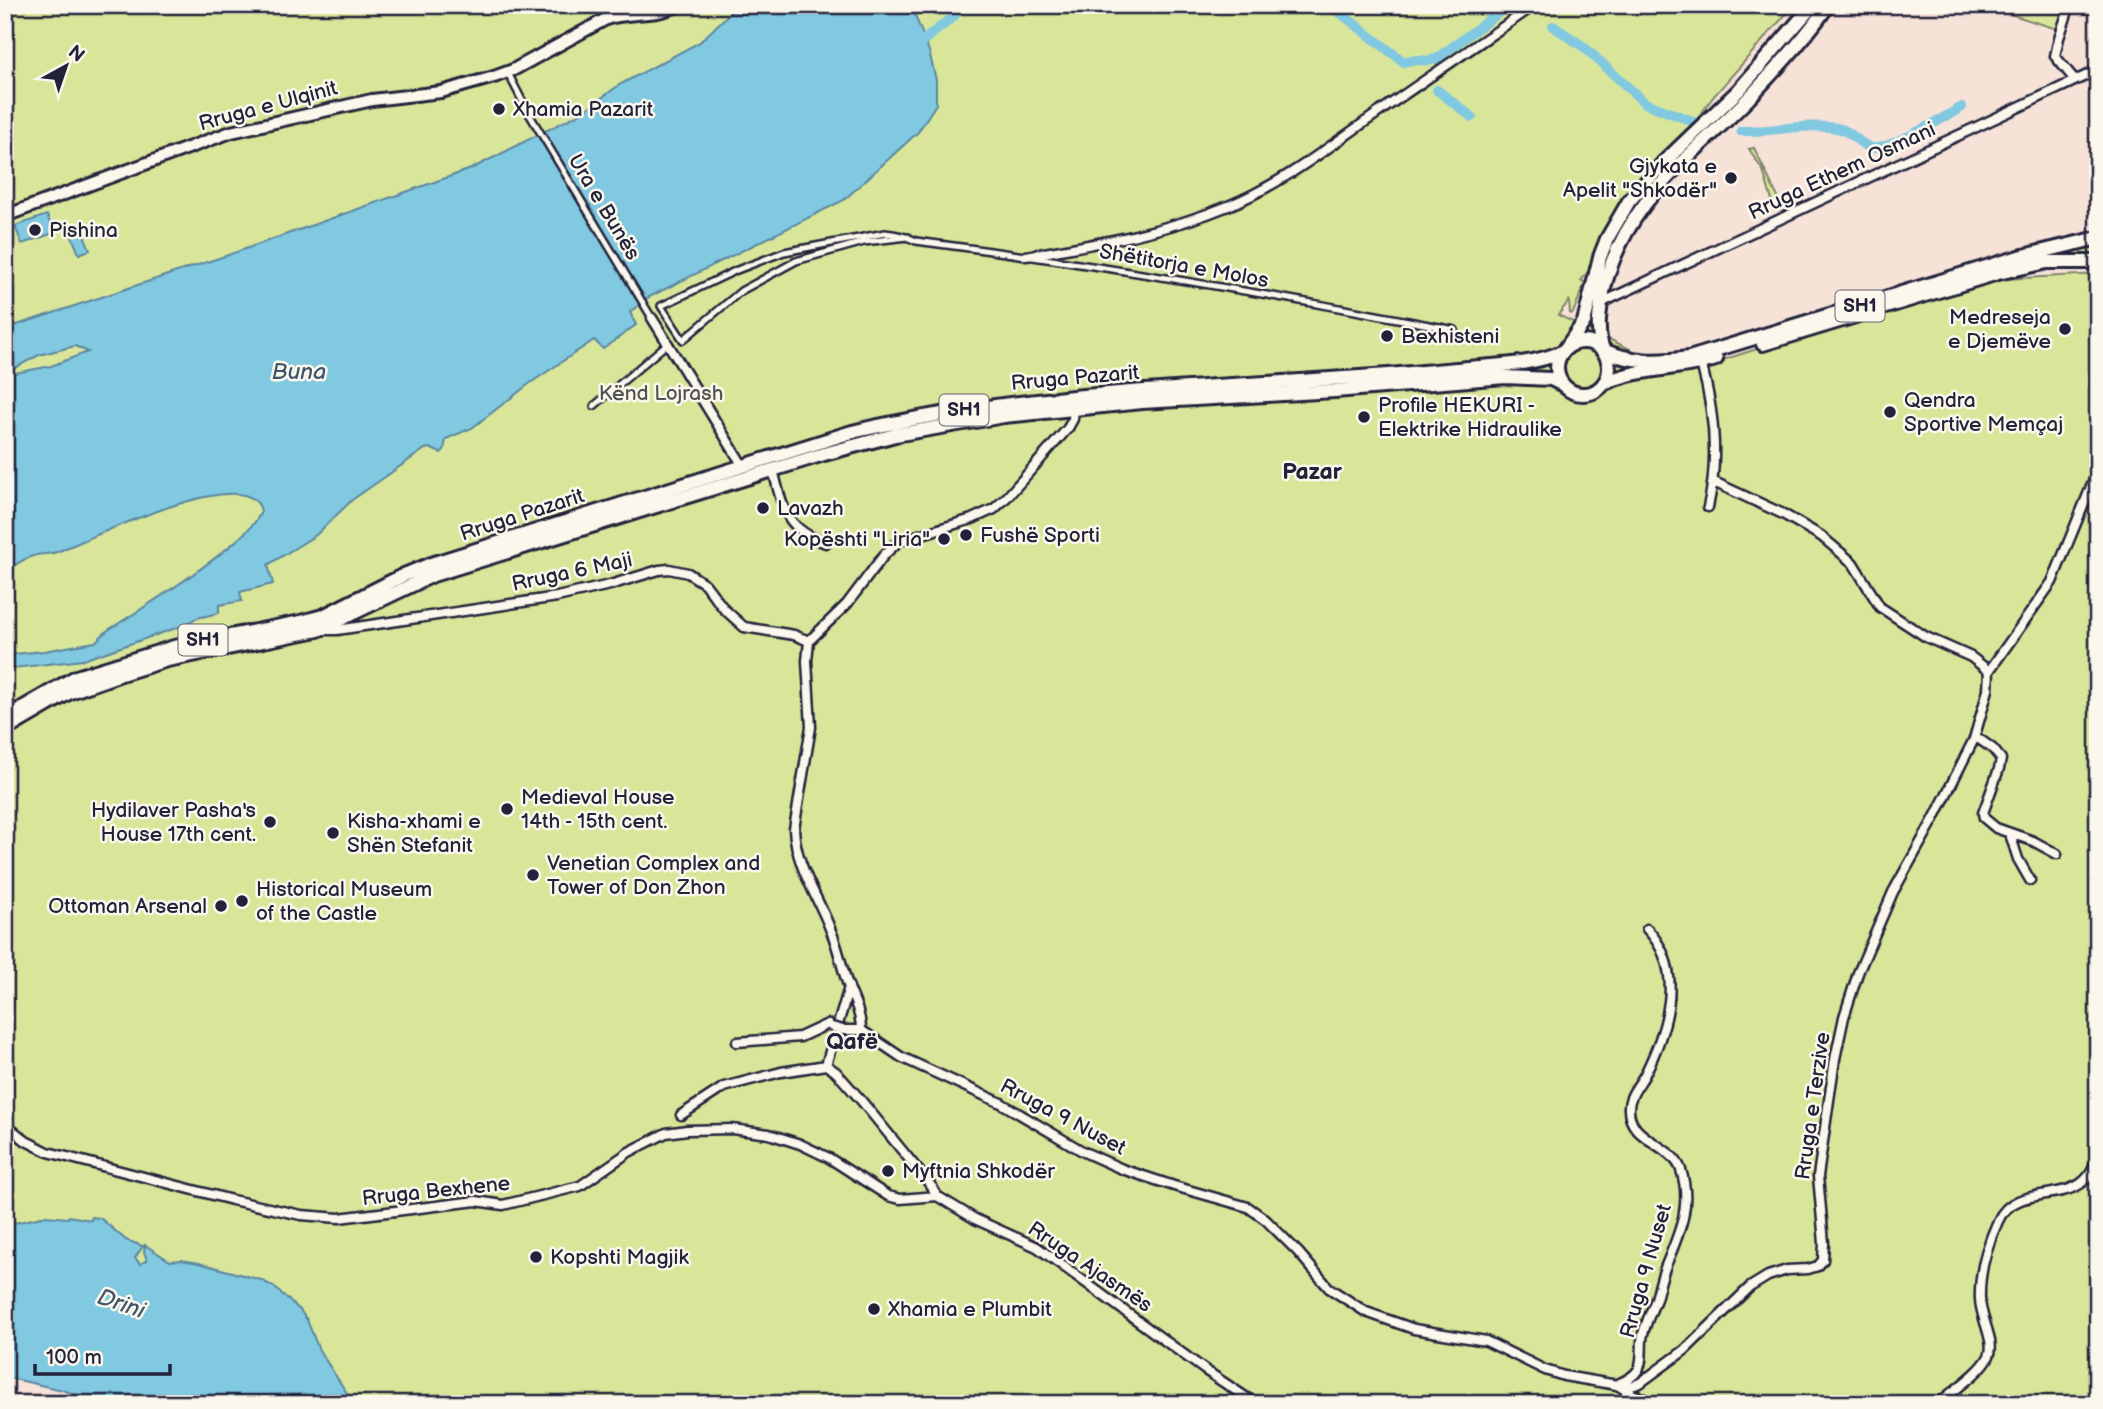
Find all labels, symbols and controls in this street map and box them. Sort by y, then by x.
north arrow [32,32,102,102]
text: N [63,41,89,68]
street label: Rruga e Ulqinit [196,75,341,136]
place label: Xhamia Pazarit [512,97,654,122]
marker: Xhamia Pazarit [491,101,507,117]
street label: Rruga Ethem Osmani [1744,117,1940,225]
street label: Ura e Bunës [563,149,645,265]
place label: Gjykata e Apelit "Shkodër" [1563,154,1717,203]
marker: Gjykata e Apelit "Shkodër" [1723,170,1739,186]
place label: Pishina [49,218,118,243]
marker: Pishina [27,222,43,238]
street label: Shëtitorja e Molos [1098,239,1270,293]
road number: SH1 [1836,290,1884,322]
place label: Medreseja e Djemëve [1948,305,2051,354]
marker: Medreseja e Djemëve [2057,321,2073,337]
place label: Bexhisteni [1401,324,1499,349]
marker: Bexhisteni [1379,328,1395,344]
water label: Buna [272,358,326,386]
street label: Rruga Pazarit [1010,360,1141,396]
park label: Kënd Lojrash [599,381,723,406]
place label: Qendra Sportive Memçaj [1904,388,2063,437]
place label: Profile HEKURI - Elektrike Hidraulike [1378,393,1562,442]
road number: SH1 [940,394,988,426]
marker: Qendra Sportive Memçaj [1882,404,1898,420]
marker: Profile HEKURI - Elektrike Hidraulike [1356,409,1372,425]
district label: Pazar [1282,458,1343,486]
street label: Rruga Pazarit [457,483,588,547]
place label: Lavazh [777,496,844,521]
marker: Lavazh [755,500,771,516]
place label: Fushë Sporti [980,523,1100,548]
place label: Kopështi "Liria" [784,527,930,552]
marker: Fushë Sporti [958,527,974,543]
marker: Kopështi "Liria" [936,531,952,547]
street label: Rruga 6 Maji [510,547,634,597]
road number: SH1 [178,624,228,656]
place label: Medieval House 14th - 15th cent. [521,785,675,834]
place label: Hydilaver Pasha's House 17th cent. [91,798,256,847]
marker: Medieval House 14th - 15th cent. [499,801,515,817]
place label: Kisha-xhami e Shën Stefanit [347,809,481,858]
marker: Hydilaver Pasha's House 17th cent. [262,814,278,830]
marker: Kisha-xhami e Shën Stefanit [325,825,341,841]
place label: Venetian Complex and Tower of Don Zhon [547,851,760,900]
marker: Venetian Complex and Tower of Don Zhon [525,867,541,883]
place label: Historical Museum of the Castle [256,877,432,926]
marker: Historical Museum of the Castle [234,893,250,909]
place label: Ottoman Arsenal [48,894,207,919]
marker: Ottoman Arsenal [213,898,229,914]
district label: Qafë [826,1028,878,1056]
street label: Rruga e Terzive [1790,1031,1836,1181]
street label: Rruga 9 Nuset [996,1073,1131,1161]
place label: Myftnia Shkodër [902,1159,1055,1184]
marker: Myftnia Shkodër [880,1163,896,1179]
street label: Rruga Bexhene [361,1171,511,1211]
street label: Rruga 9 Nuset [1615,1200,1677,1341]
street label: Rruga Ajasmës [1023,1216,1157,1318]
place label: Kopshti Magjik [550,1245,689,1270]
marker: Kopshti Magjik [528,1249,544,1265]
water label: Drini [94,1283,149,1325]
place label: Xhamia e Plumbit [887,1297,1052,1322]
marker: Xhamia e Plumbit [866,1301,882,1317]
scale bar [35,1332,170,1376]
text: 100 m [46,1345,102,1370]

